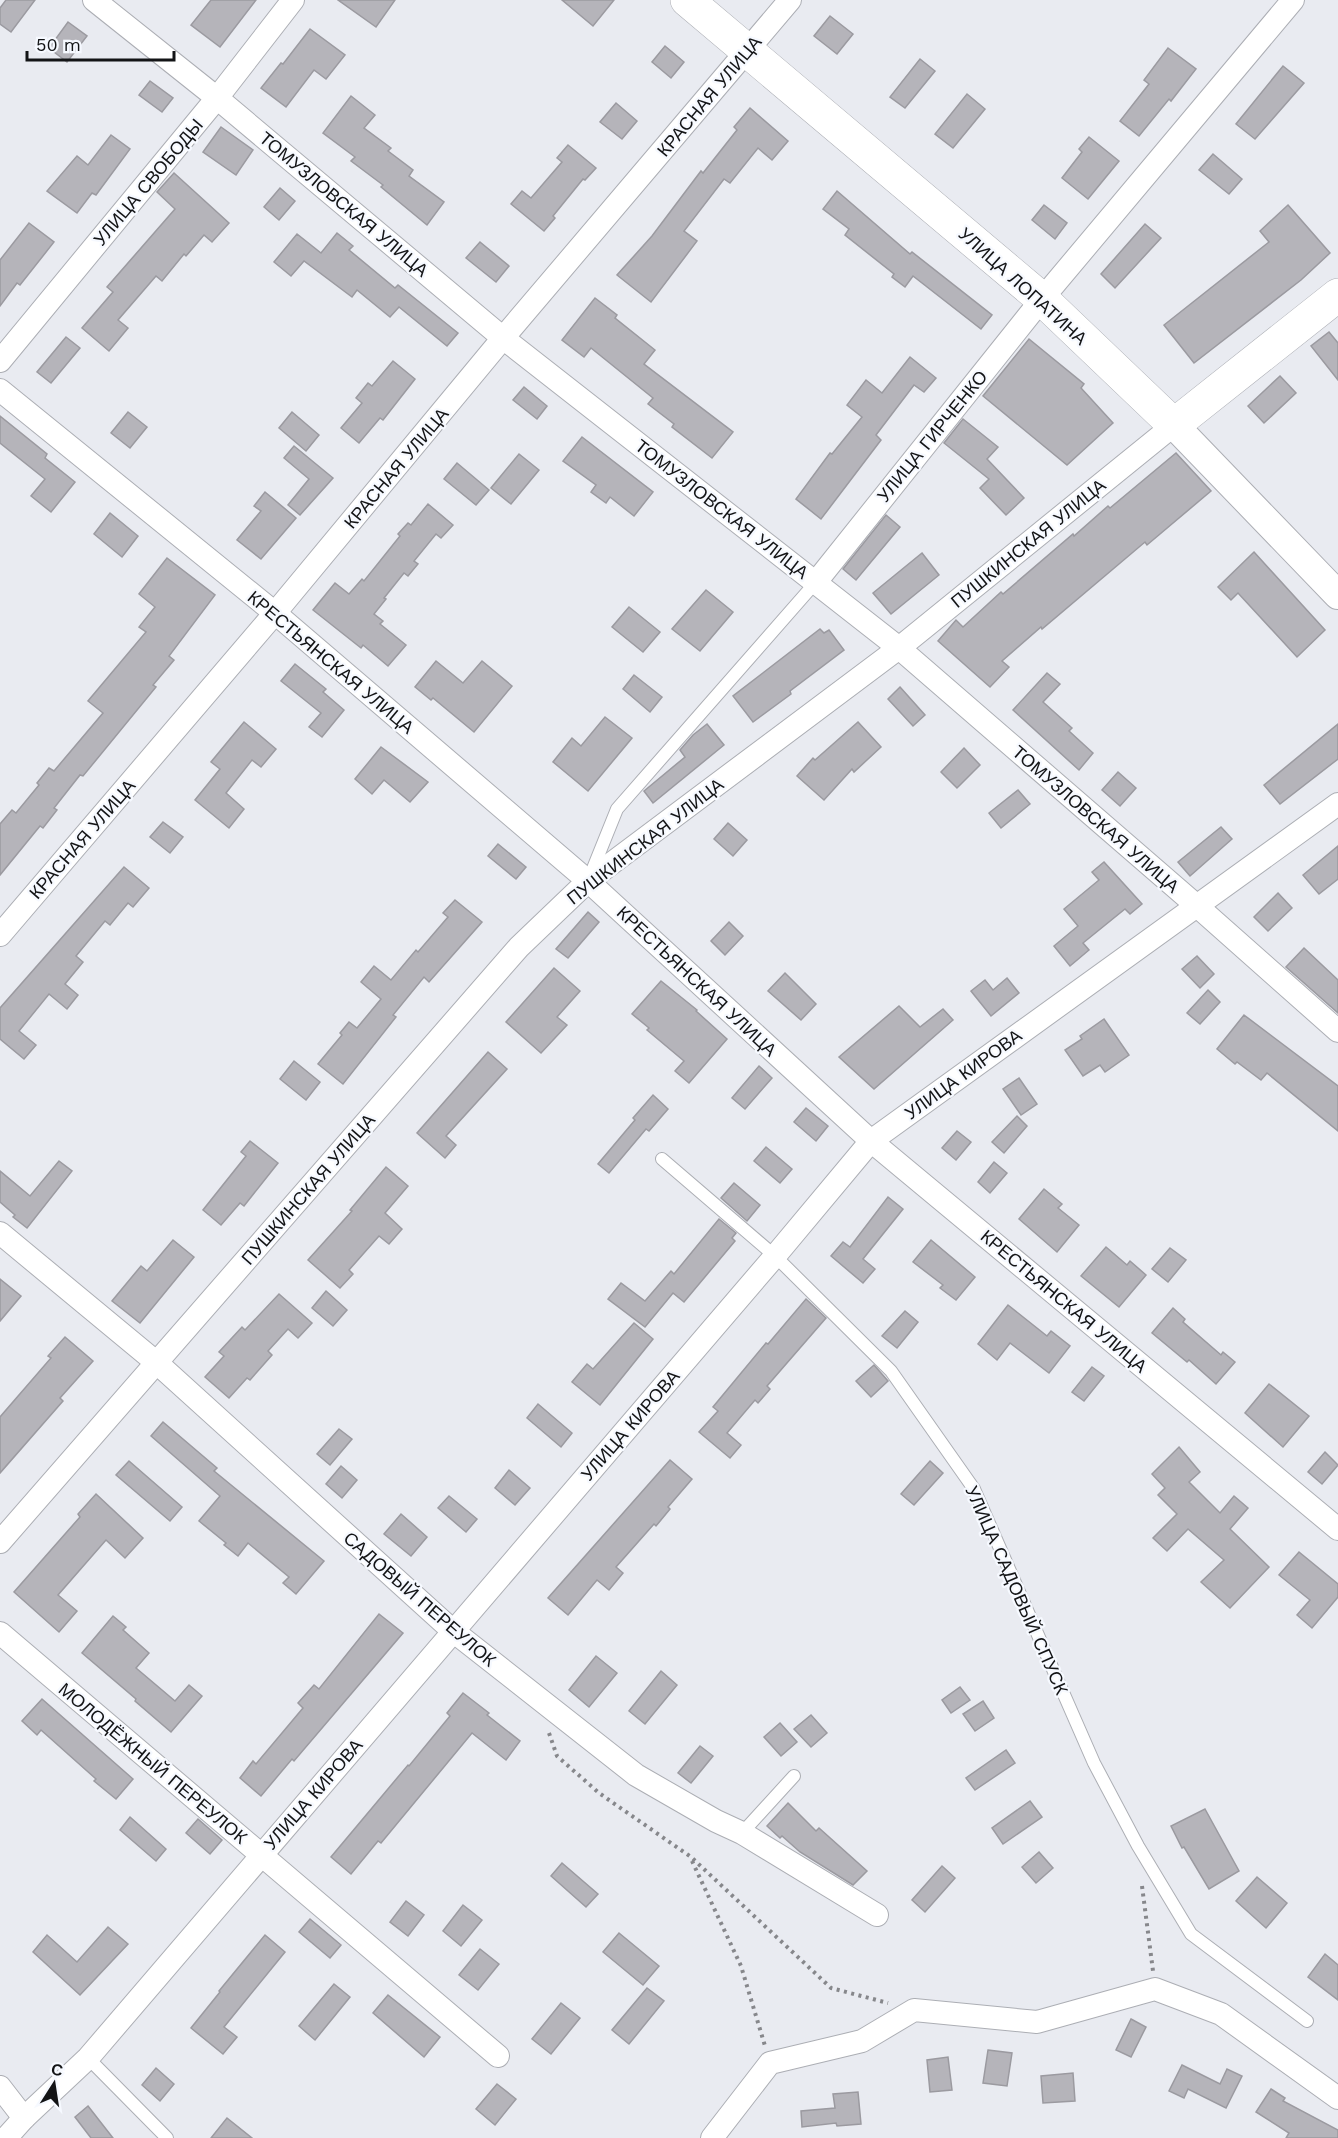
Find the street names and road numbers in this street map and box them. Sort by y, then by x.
street label: КРАСНАЯ УЛИЦА [652,31,766,161]
street label: УЛИЦА СВОБОДЫ [89,114,207,250]
street label: ТОМУЗЛОВСКАЯ УЛИЦА [255,127,433,281]
street label: УЛИЦА ЛОПАТИНА [955,223,1091,349]
street label: УЛИЦА ГИРЧЕНКО [873,366,991,506]
street label: КРАСНАЯ УЛИЦА [339,403,453,533]
street label: ТОМУЗЛОВСКАЯ УЛИЦА [631,435,813,583]
street label: ПУШКИНСКАЯ УЛИЦА [946,474,1110,612]
street label: КРЕСТЬЯНСКАЯ УЛИЦА [244,586,418,738]
street label: ТОМУЗЛОВСКАЯ УЛИЦА [1008,741,1184,897]
street label: ПУШКИНСКАЯ УЛИЦА [563,773,727,909]
street label: КРАСНАЯ УЛИЦА [25,775,139,903]
street label: КРЕСТЬЯНСКАЯ УЛИЦА [613,902,781,1060]
street label: УЛИЦА КИРОВА [900,1025,1026,1123]
street label: ПУШКИНСКАЯ УЛИЦА [237,1109,379,1269]
street label: КРЕСТЬЯНСКАЯ УЛИЦА [977,1225,1151,1377]
street label: УЛИЦА КИРОВА [576,1365,684,1485]
street label: УЛИЦА САДОВЫЙ СПУСК [961,1482,1073,1698]
street label: САДОВЫЙ ПЕРЕУЛОК [340,1527,501,1671]
street label: МОЛОДЁЖНЫЙ ПЕРЕУЛОК [55,1678,252,1848]
street label: УЛИЦА КИРОВА [259,1734,367,1854]

